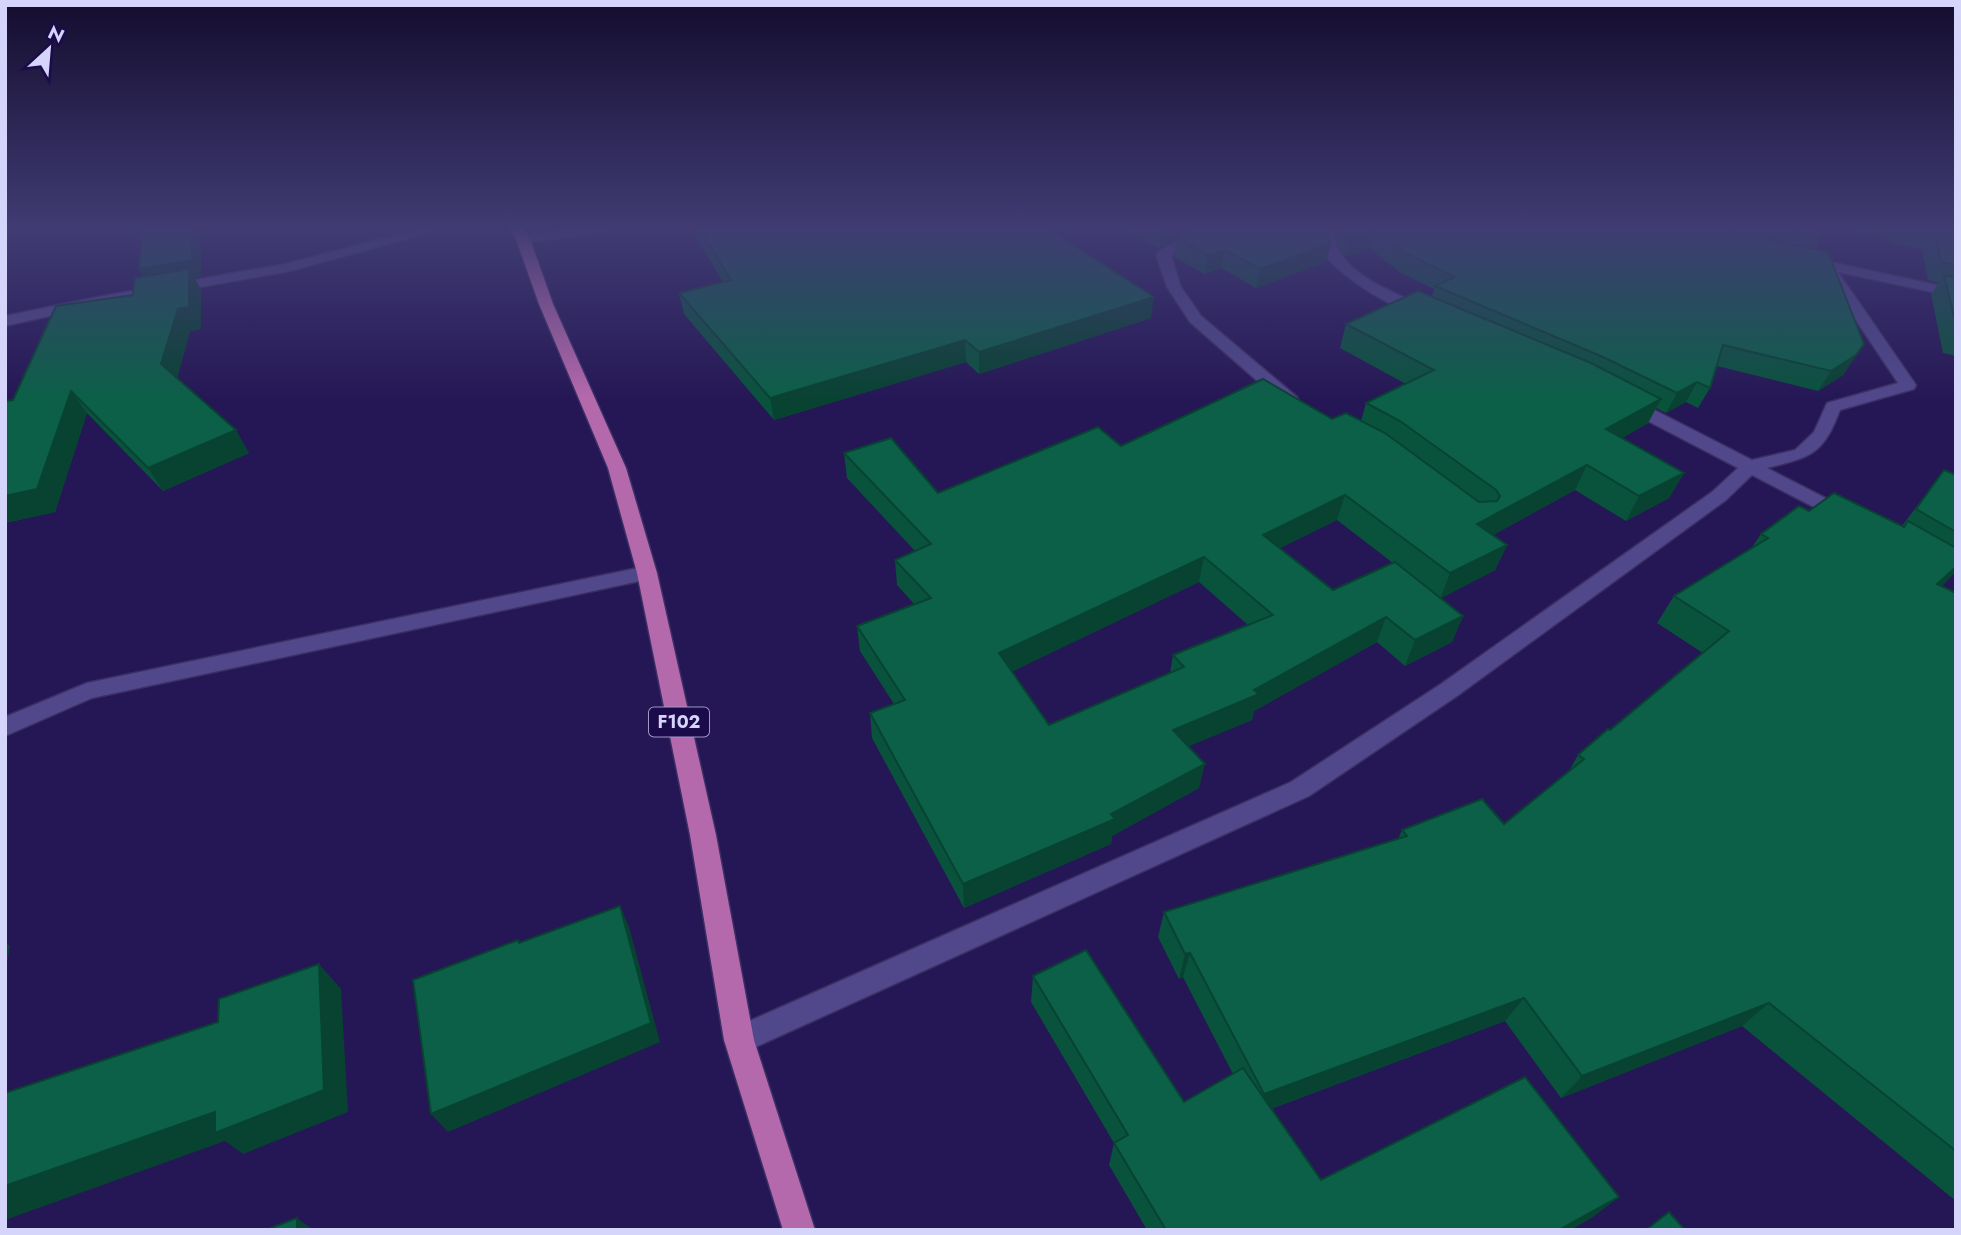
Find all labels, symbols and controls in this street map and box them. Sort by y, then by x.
north arrow [14,14,84,84]
text: N [44,19,69,50]
road number: F102 [649,708,709,736]

